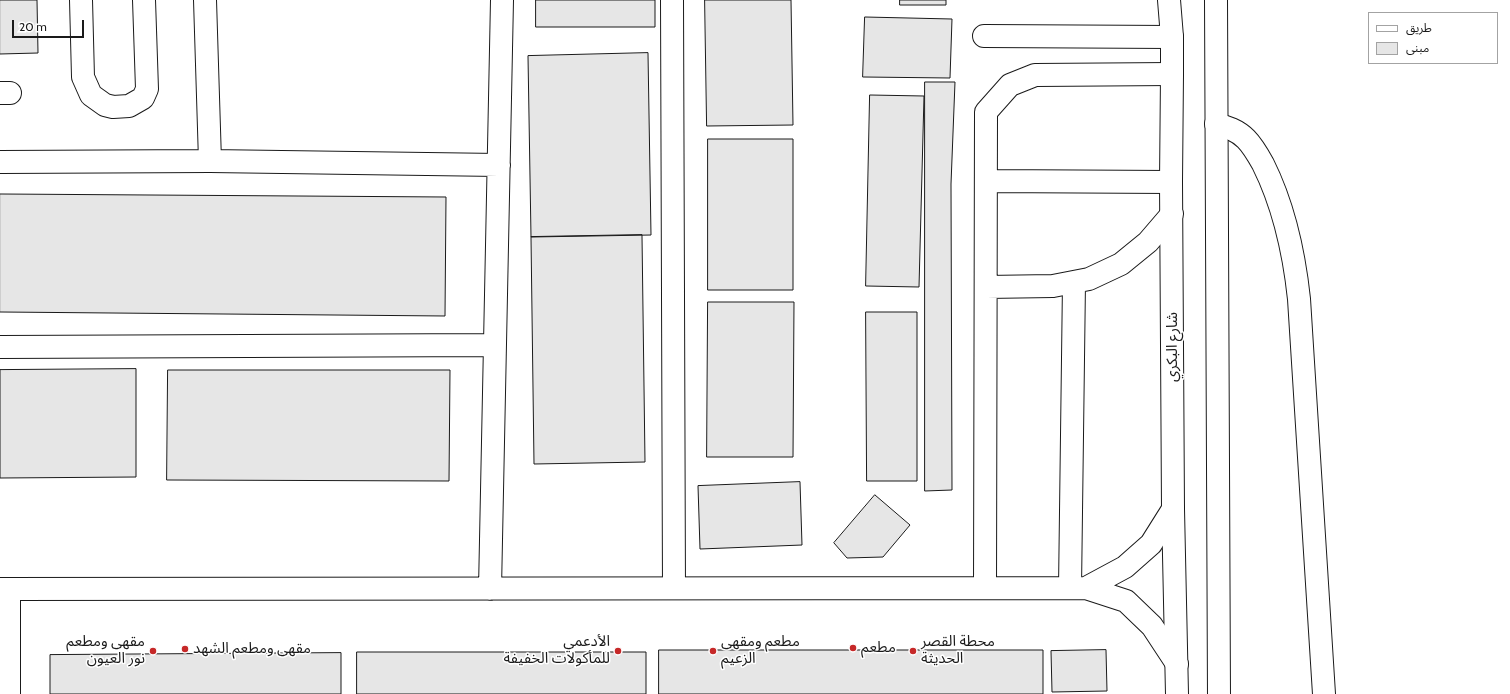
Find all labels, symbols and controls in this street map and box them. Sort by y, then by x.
scale bar [14,12,86,38]
legend [1368,12,1498,64]
text: 20 m [19,19,47,34]
text: طريق [1406,20,1432,35]
text: مبنى [1406,40,1429,55]
street label: شارع البكري [1164,312,1182,382]
place label: مقهى ومطعم نور العيون [66,633,145,668]
place label: الأدعمي للمأكولات الخفيفة [504,633,610,668]
place label: مطعم ومقهى الزعيم [721,633,800,668]
place label: محطة القصر الحديثة [921,633,995,668]
place label: مطعم [861,639,896,657]
place label: مقهى ومطعم الشهد [193,640,311,658]
marker: مطعم [848,643,858,653]
marker: مقهى ومطعم الشهد [180,644,190,654]
marker: مقهى ومطعم نور العيون [148,646,158,656]
marker: الأدعمي للمأكولات الخفيفة [613,646,623,656]
marker: مطعم ومقهى الزعيم [708,646,718,656]
marker: محطة القصر الحديثة [908,646,918,656]

